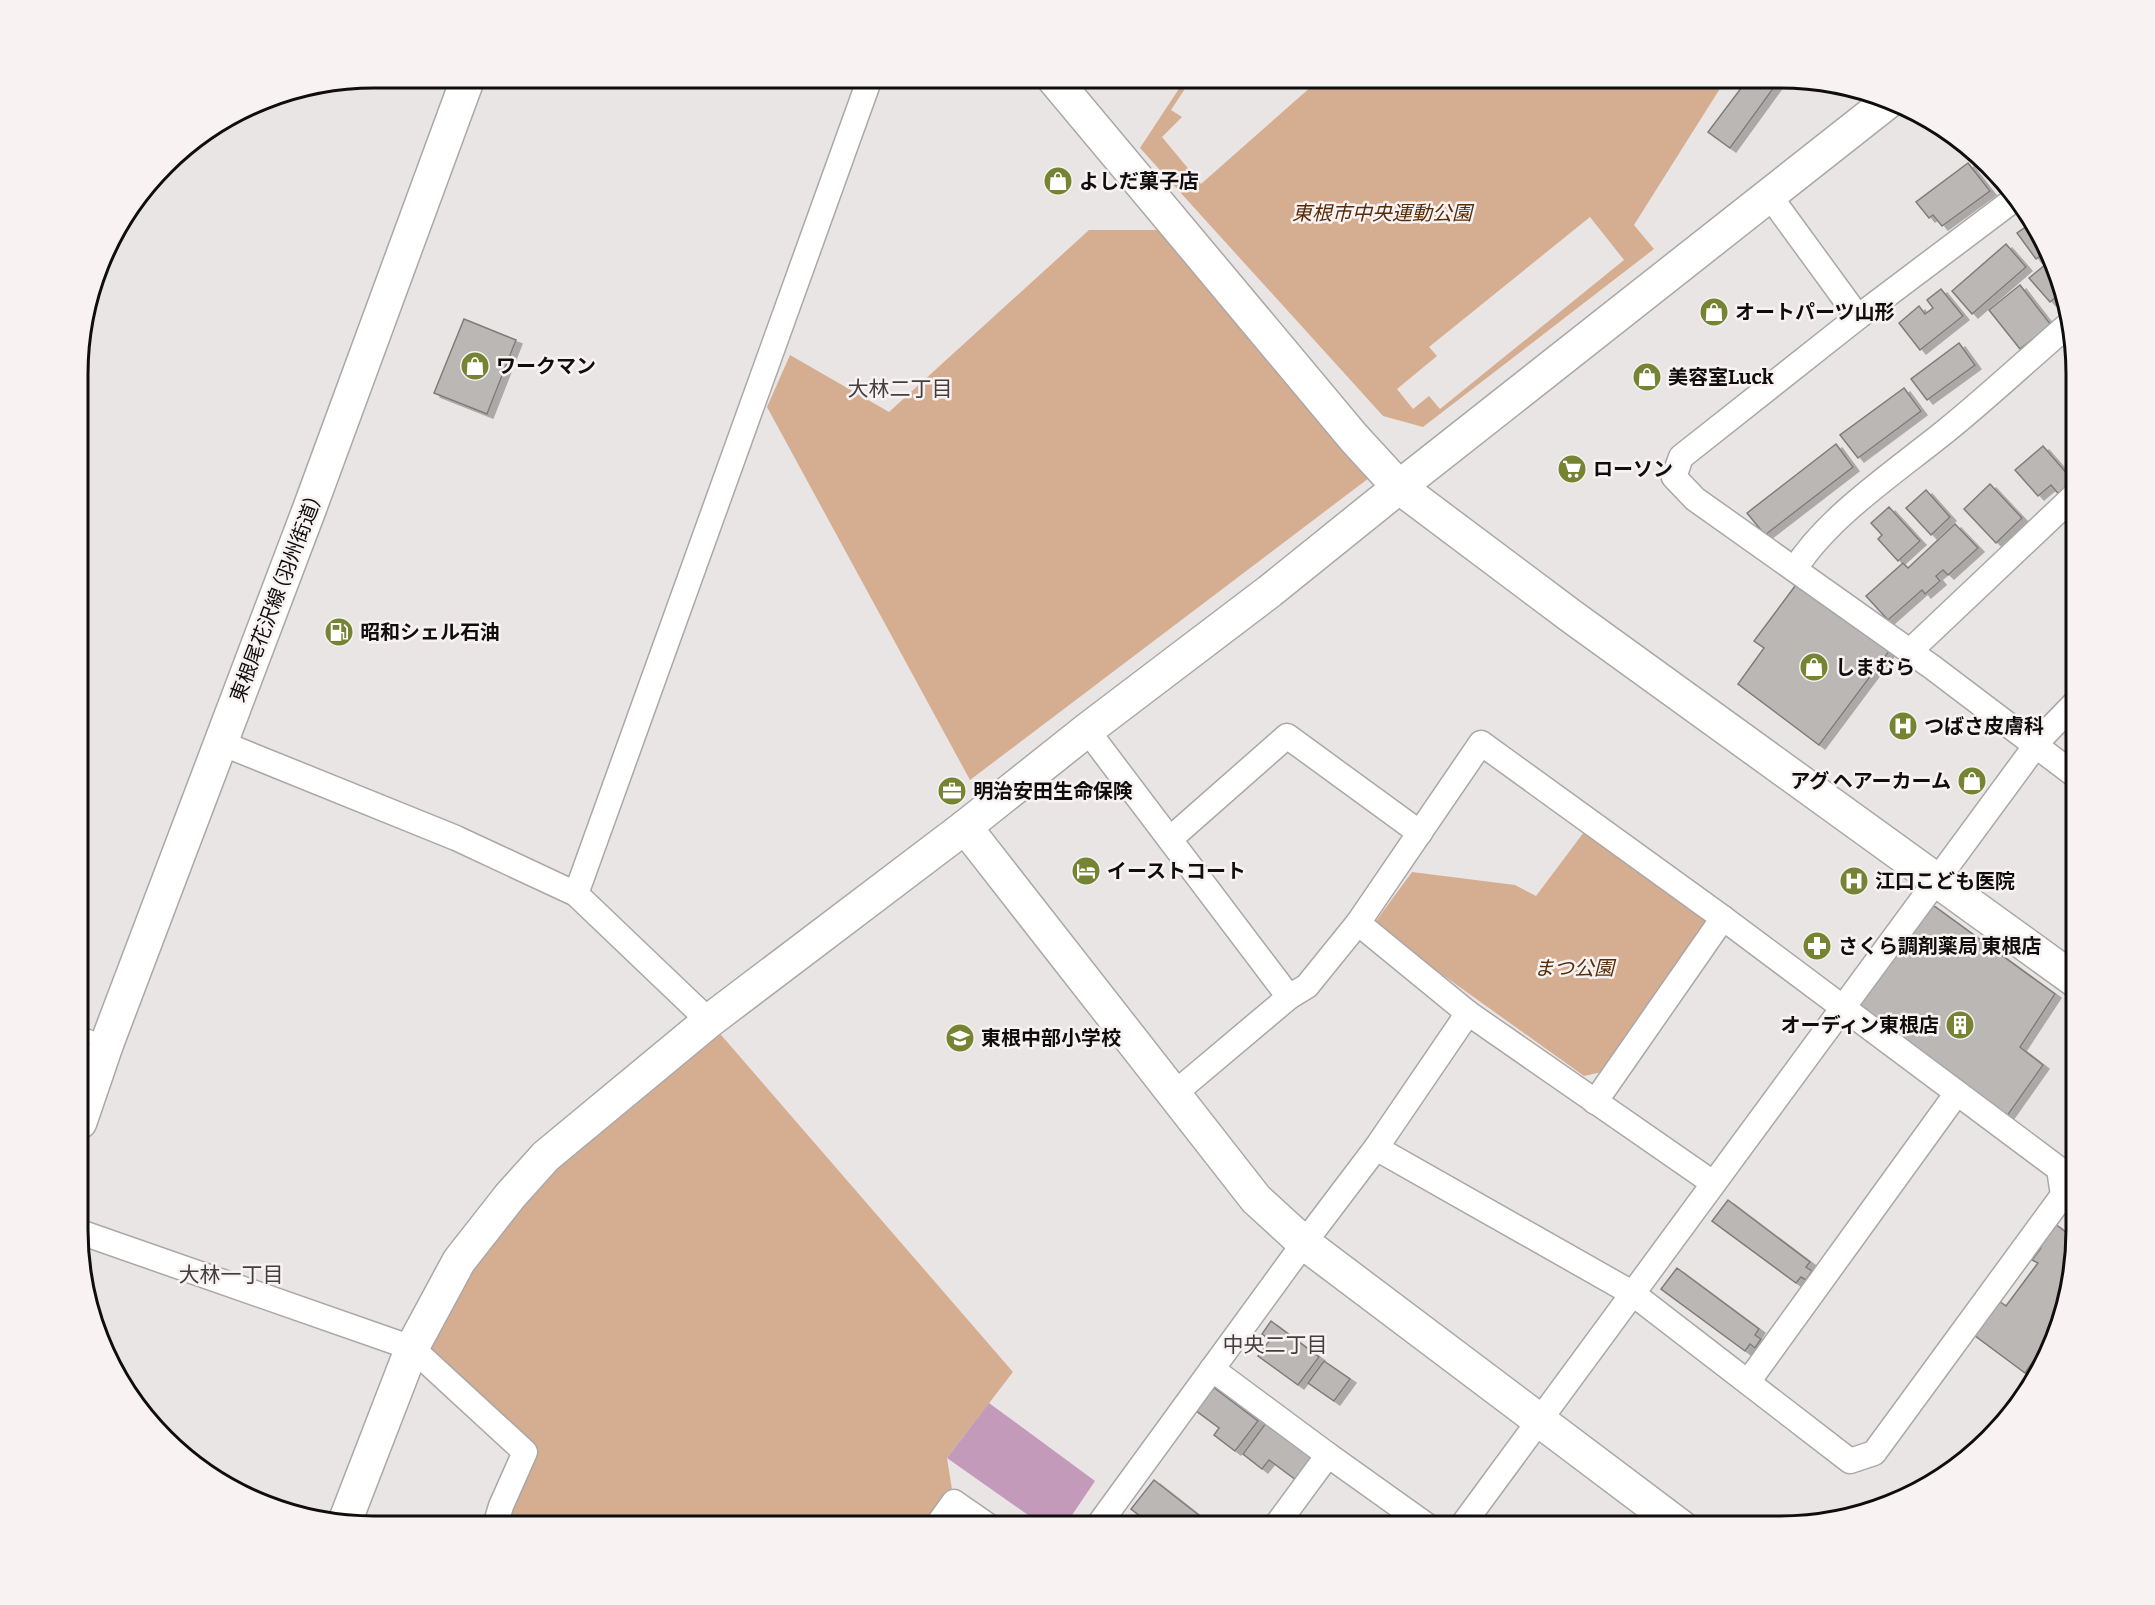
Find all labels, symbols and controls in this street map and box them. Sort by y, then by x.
shop icon: よしだ菓子店 [1042,165,1074,197]
place label: よしだ菓子店 [1079,169,1199,193]
park label: 東根市中央運動公園 [1292,201,1475,225]
shop icon: オートパーツ山形 [1698,296,1730,328]
place label: オートパーツ山形 [1735,300,1895,324]
shop icon: ワークマン [459,350,491,382]
place label: ワークマン [496,354,596,378]
shop icon: 美容室Luck [1631,361,1663,393]
place label: 美容室Luck [1668,365,1774,389]
district label: 大林二丁目 [848,376,953,402]
supermarket icon: ローソン [1556,453,1588,485]
place label: ローソン [1593,457,1673,481]
street label: 東根尾花沢線 (羽州街道) [225,495,325,705]
fuel station icon: 昭和シェル石油 [323,616,355,648]
place label: 昭和シェル石油 [360,620,500,644]
shop icon: しまむら [1798,651,1830,683]
place label: しまむら [1835,655,1915,679]
hospital icon: つばさ皮膚科 [1887,710,1919,742]
place label: つばさ皮膚科 [1924,714,2044,738]
shop icon: アグ ヘアーカーム [1956,765,1988,797]
place label: アグ ヘアーカーム [1790,769,1951,793]
office icon: 明治安田生命保険 [936,775,968,807]
place label: 明治安田生命保険 [973,779,1133,803]
hotel icon: イーストコート [1070,855,1102,887]
place label: イーストコート [1107,859,1246,883]
hospital icon: 江口こども医院 [1838,865,1870,897]
place label: 江口こども医院 [1875,869,2015,893]
pharmacy icon: さくら調剤薬局 東根店 [1801,930,1833,962]
place label: さくら調剤薬局 東根店 [1838,934,2042,958]
park label: まつ公園 [1534,956,1617,980]
building icon: オーディン東根店 [1944,1009,1976,1041]
place label: オーディン東根店 [1780,1013,1939,1037]
school or university icon: 東根中部小学校 [944,1022,976,1054]
place label: 東根中部小学校 [981,1026,1121,1050]
district label: 大林一丁目 [179,1262,284,1288]
district label: 中央二丁目 [1223,1332,1328,1358]

